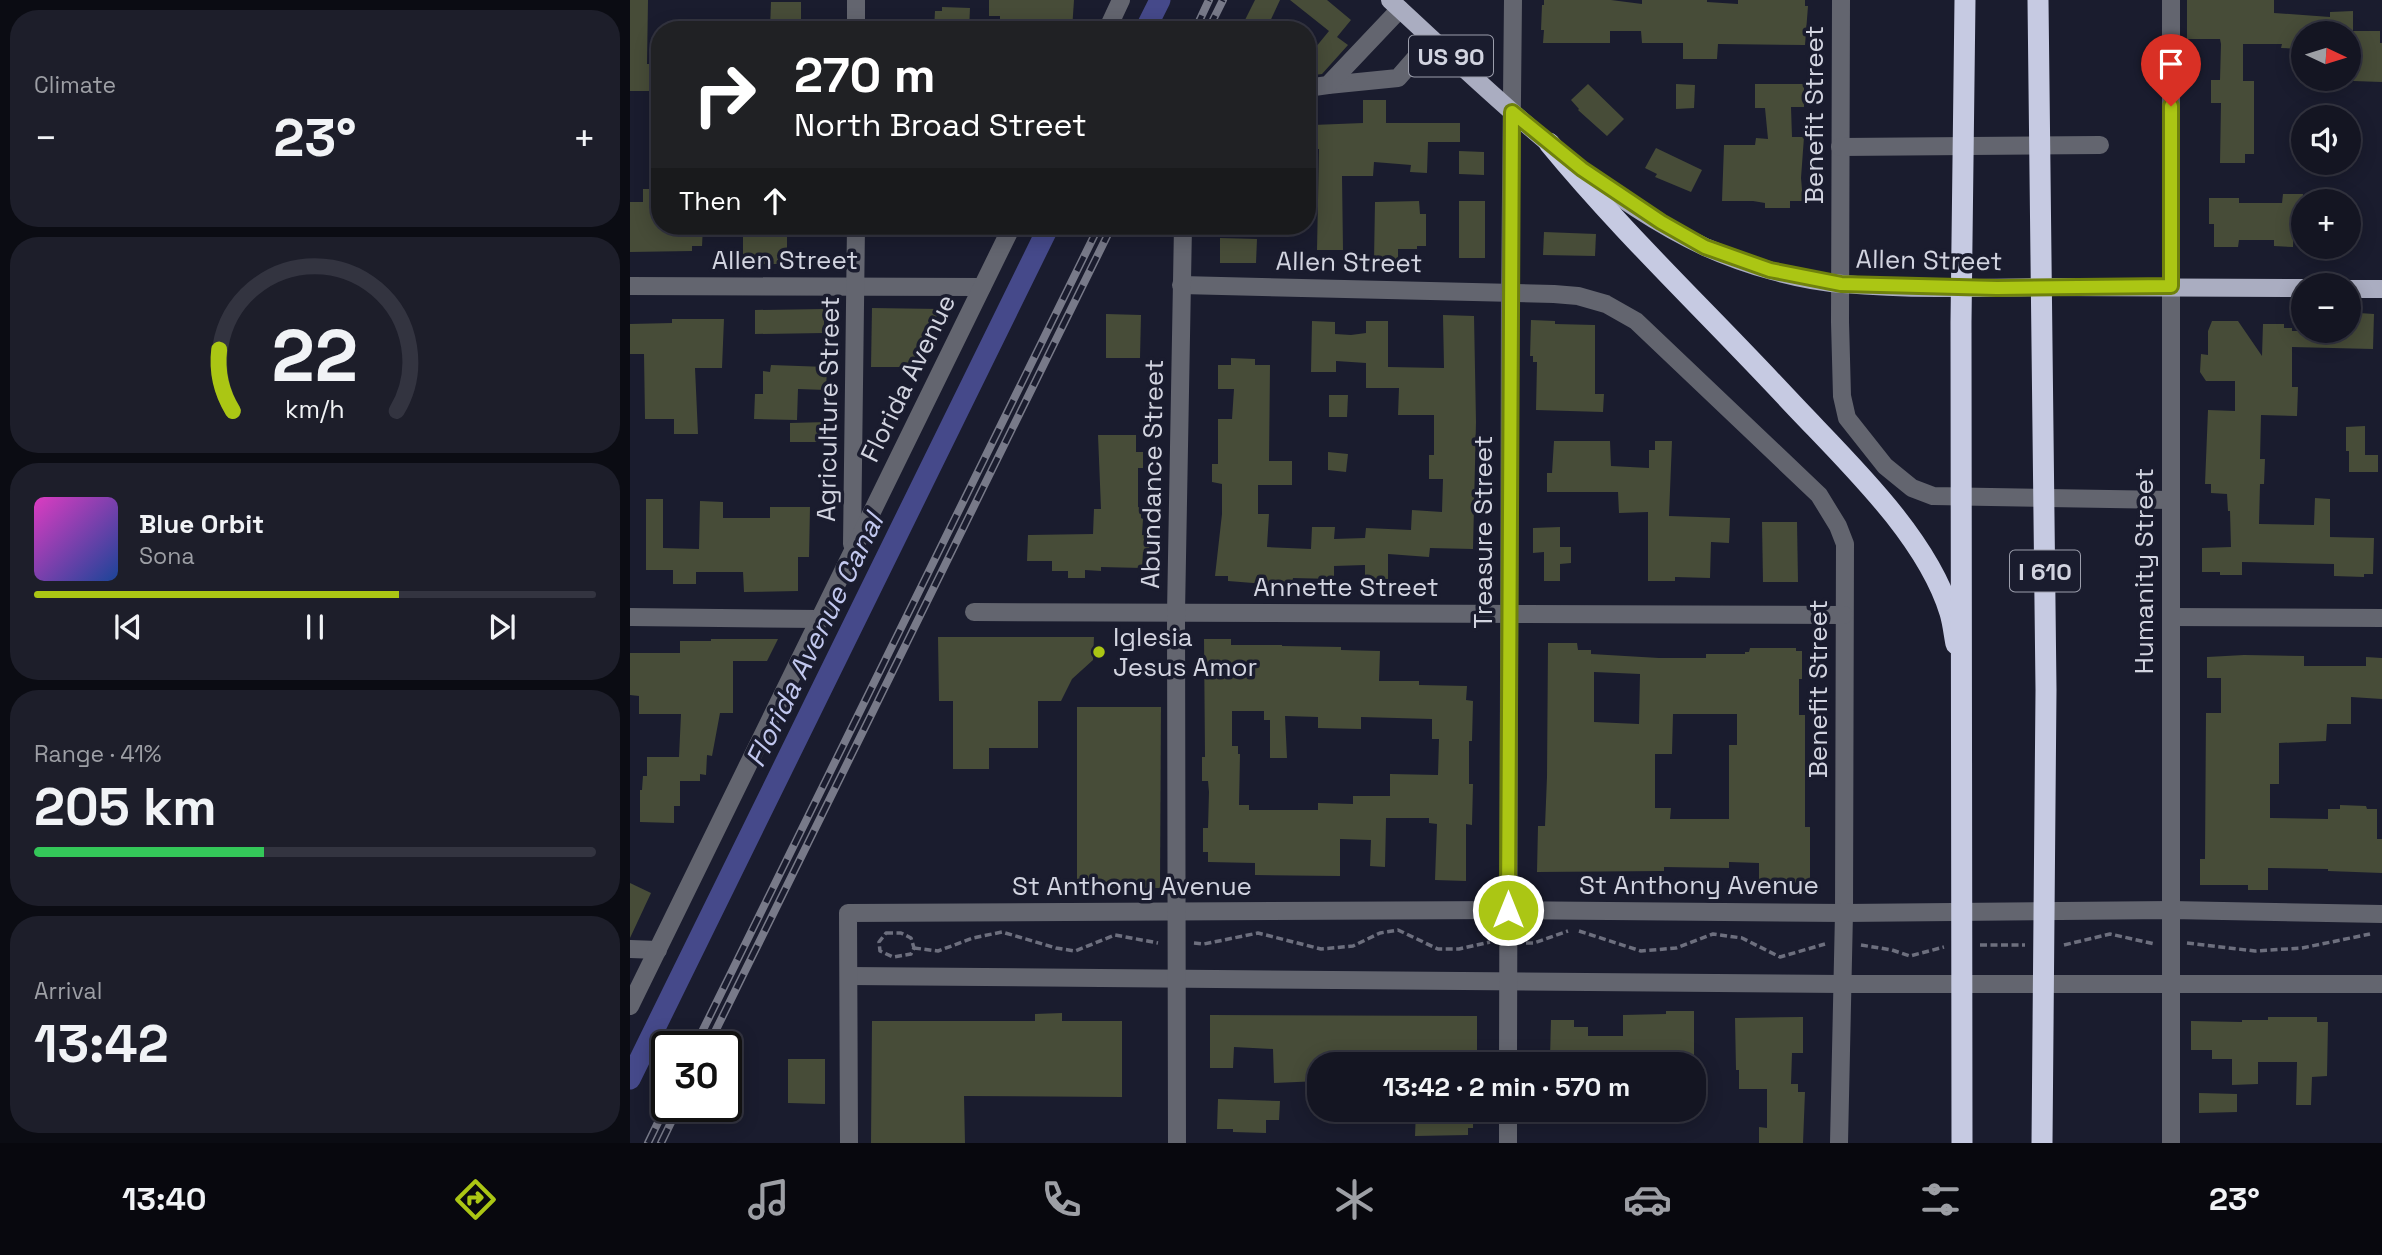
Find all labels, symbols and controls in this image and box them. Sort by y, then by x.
north arrow [2291,21,2361,91]
map controls [2291,21,2361,343]
street label: Benefit Street [1797,26,1831,204]
pin [2141,34,2201,106]
road number: US 90 [1409,36,1493,76]
text: 270 m [794,44,936,106]
icon: arrive [2152,45,2190,83]
icon: right [679,49,770,140]
text: Climate [34,70,116,100]
text: 23° [274,105,357,171]
text: North Broad Street [794,105,1087,145]
button: sound [2291,105,2361,175]
text: − [34,114,58,162]
text: + [572,114,596,162]
icon: ahead [756,182,794,220]
text: Then [679,184,742,218]
button: + [2291,189,2361,259]
street label: Allen Street [1855,242,2003,278]
street label: Allen Street [712,243,858,277]
street label: Allen Street [1275,244,1423,280]
button: − [2291,273,2361,343]
street label: Florida Avenue [853,289,963,467]
street label: Agriculture Street [809,296,847,522]
text: 22 [272,309,358,402]
street label: Abundance Street [1133,359,1171,589]
text: km/h [285,393,345,425]
street label: Treasure Street [1466,435,1500,629]
street label: Humanity Street [2127,468,2161,674]
water label: Florida Avenue Canal [737,504,892,773]
text: Blue Orbit [139,507,264,541]
text: Sona [139,541,195,571]
road number: I 610 [2010,550,2080,592]
street label: Annette Street [1253,570,1439,604]
street label: Benefit Street [1801,600,1835,778]
icon: previous [109,608,147,646]
icon: pause [296,608,334,646]
icon: next [483,608,521,646]
place label: Iglesia Jesus Amor [1113,620,1257,684]
marker: Iglesia Jesus Amor [1091,644,1107,660]
text: Range · 41% [34,739,162,769]
text: 205 km [34,774,217,840]
street label: St Anthony Avenue [1579,868,1819,902]
street label: St Anthony Avenue [1012,869,1252,903]
position arrow [1471,873,1545,947]
text: Arrival [34,976,102,1006]
text: 13:42 [34,1011,169,1077]
speed limit sign: 30 [651,1031,742,1122]
text: 13:42 · 2 min · 570 m [1383,1070,1630,1104]
icon: directions [451,1175,500,1224]
icon: music [744,1175,793,1224]
icon: phone [1037,1175,1086,1224]
icon: climate [1330,1175,1379,1224]
icon: car [1623,1175,1672,1224]
icon: filters [1916,1175,1965,1224]
text: 13:40 [122,1179,207,1219]
text: 23° [2209,1179,2260,1219]

